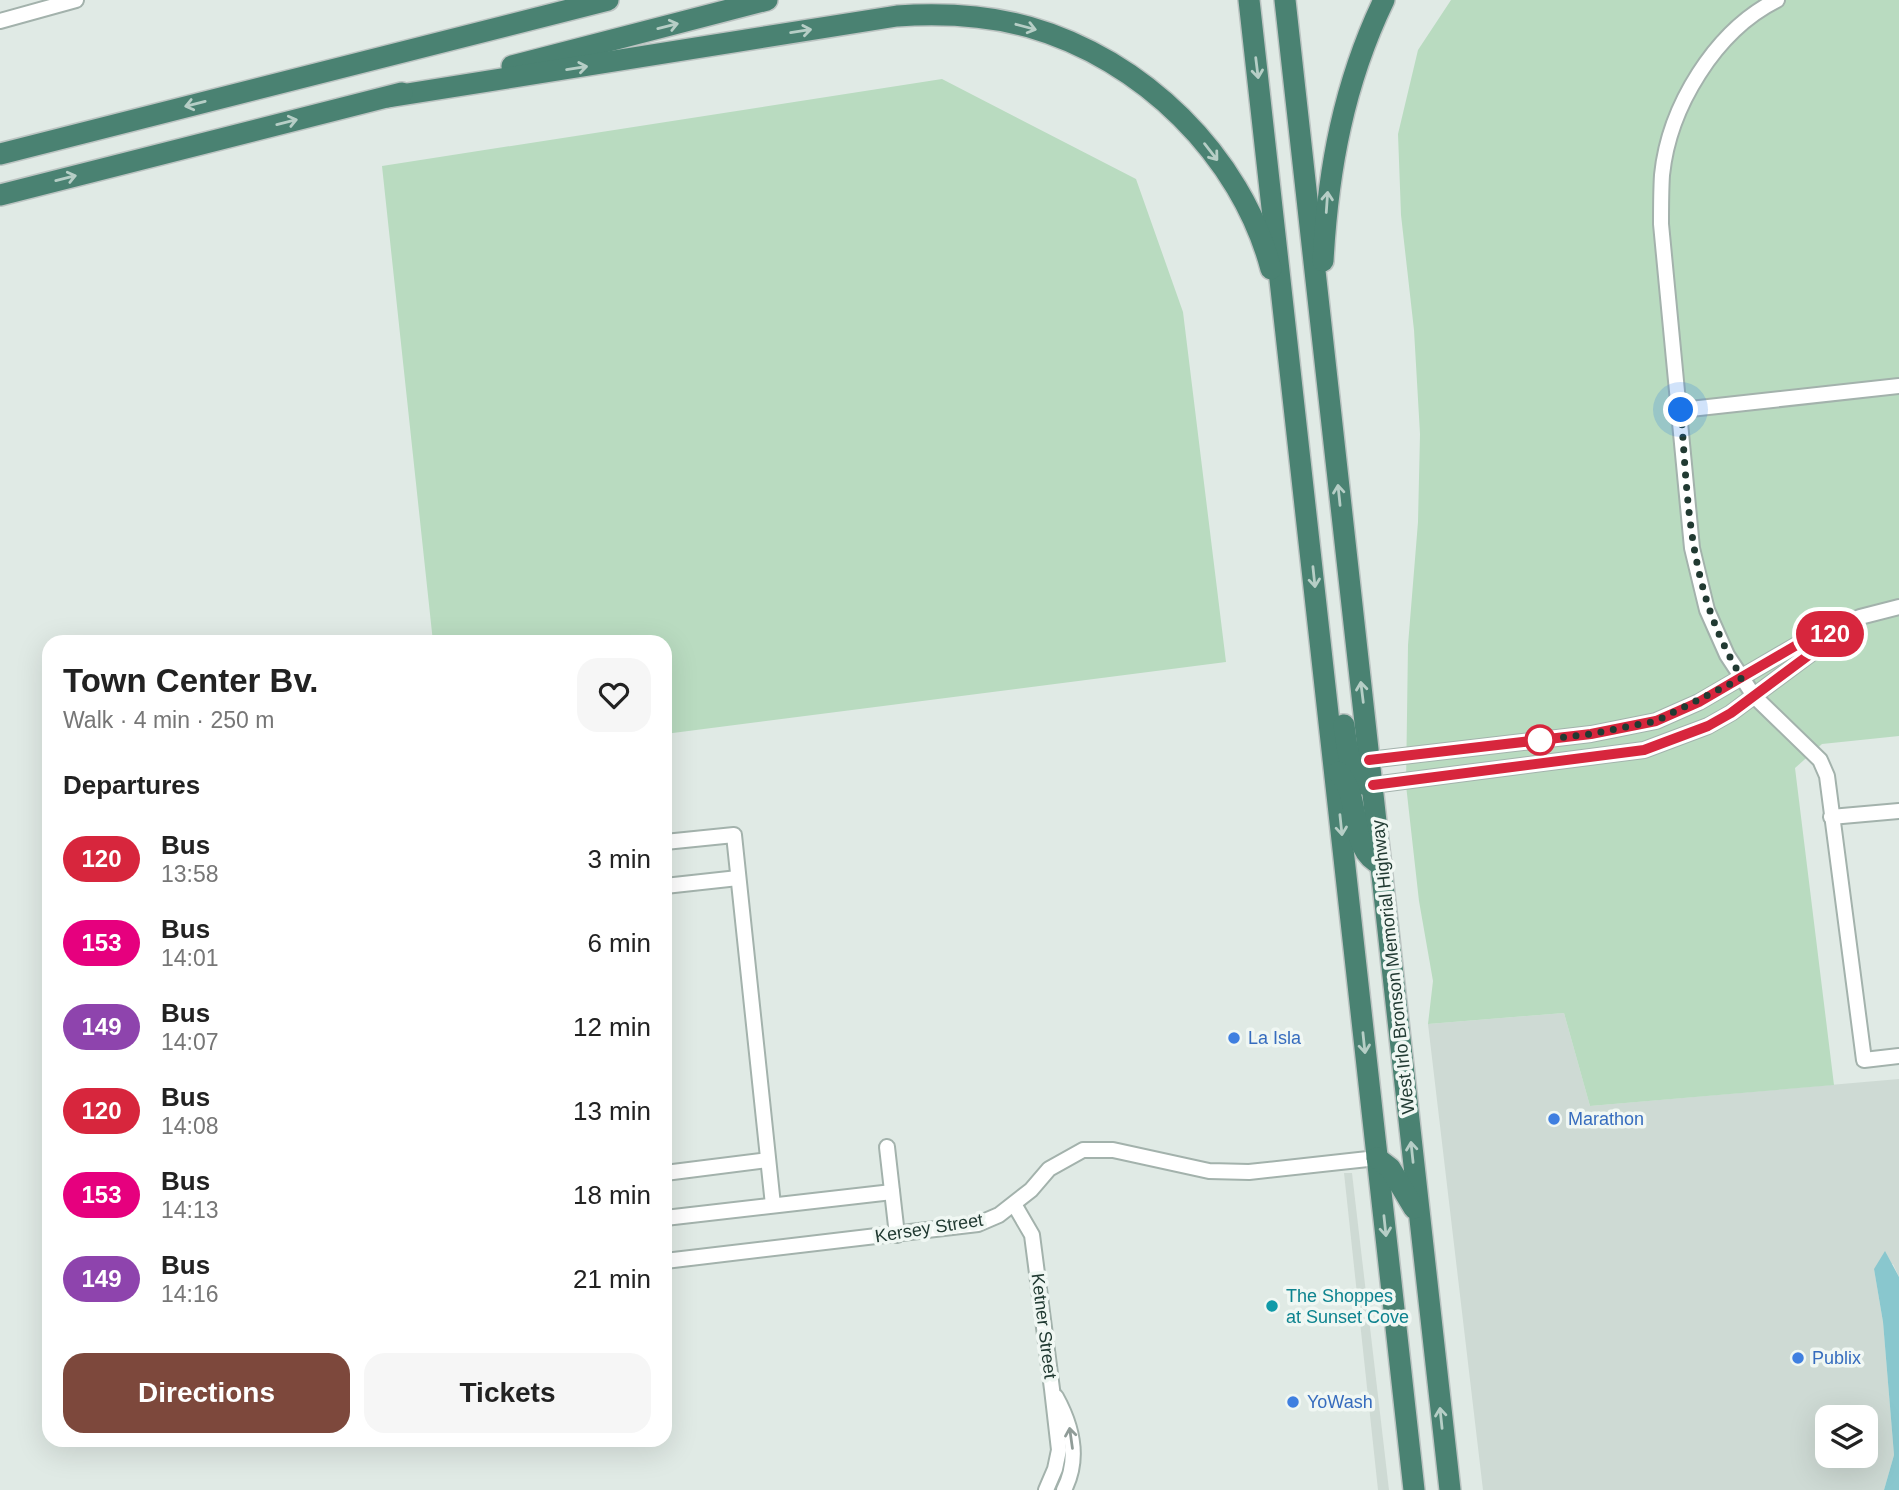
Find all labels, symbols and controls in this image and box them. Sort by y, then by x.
one-way arrow [656,19,679,32]
one-way arrow [1014,21,1037,34]
one-way arrow [789,24,812,37]
one-way arrow [1251,56,1264,79]
one-way arrow [565,61,588,74]
one-way arrow [185,98,207,111]
one-way arrow [275,115,298,128]
one-way arrow [1204,143,1219,161]
one-way arrow [54,171,77,184]
one-way arrow [1321,191,1334,213]
your location [1663,392,1698,427]
one-way arrow [1333,484,1346,507]
one-way arrow [1308,565,1321,588]
line badge: 120 [1790,611,1870,657]
text: 120 [1810,620,1850,647]
button: heart [577,658,651,732]
text: Town Center Bv. [63,662,318,699]
one-way arrow [1355,681,1368,704]
text: Walk · 4 min · 250 m [63,707,274,733]
unlabelled marker [1525,725,1555,755]
text: Departures [63,770,200,800]
one-way arrow [1334,814,1347,836]
street label: West Irlo Bronson Memorial Highway [1368,819,1418,1115]
text: Bus [161,830,210,860]
text: 3 min [587,844,651,874]
text: 120 [81,845,122,872]
text: 13:58 [161,861,219,887]
text: Bus [161,914,210,944]
text: 6 min [587,928,651,958]
text: 153 [81,929,122,956]
text: 14:01 [161,945,219,971]
text: Bus [161,998,210,1028]
text: 12 min [573,1012,651,1042]
text: 149 [81,1013,122,1040]
place label: La Isla [1248,1028,1302,1048]
text: 14:07 [161,1029,219,1055]
marker: La Isla [1226,1030,1242,1046]
one-way arrow [1358,1031,1371,1054]
text: Bus [161,1082,210,1112]
text: 13 min [573,1096,651,1126]
text: 120 [81,1097,122,1124]
place label: Marathon [1568,1109,1644,1129]
marker: Marathon [1546,1111,1562,1127]
text: 14:08 [161,1113,219,1139]
one-way arrow [1406,1141,1419,1163]
text: Bus [161,1166,210,1196]
text: 18 min [573,1180,651,1210]
text: 153 [81,1181,122,1208]
text: 14:13 [161,1197,219,1223]
street label: Kersey Street [874,1210,984,1246]
one-way arrow [1378,1214,1391,1236]
text: Bus [161,1250,210,1280]
text: 21 min [573,1264,651,1294]
text: 149 [81,1265,122,1292]
street label: Ketner Street [1028,1272,1060,1380]
text: 14:16 [161,1281,219,1307]
place label: The Shoppes at Sunset Cove [1286,1286,1409,1327]
marker: The Shoppes at Sunset Cove [1264,1298,1280,1314]
place label: Publix [1812,1348,1861,1368]
marker: Publix [1790,1350,1806,1366]
button: Directions [63,1353,350,1433]
button: Tickets [364,1353,651,1433]
place label: YoWash [1307,1392,1373,1412]
marker: YoWash [1285,1394,1301,1410]
map controls [1815,1405,1878,1468]
button: layers [1815,1405,1878,1468]
one-way arrow [1435,1407,1448,1430]
one-way arrow [1064,1427,1077,1450]

